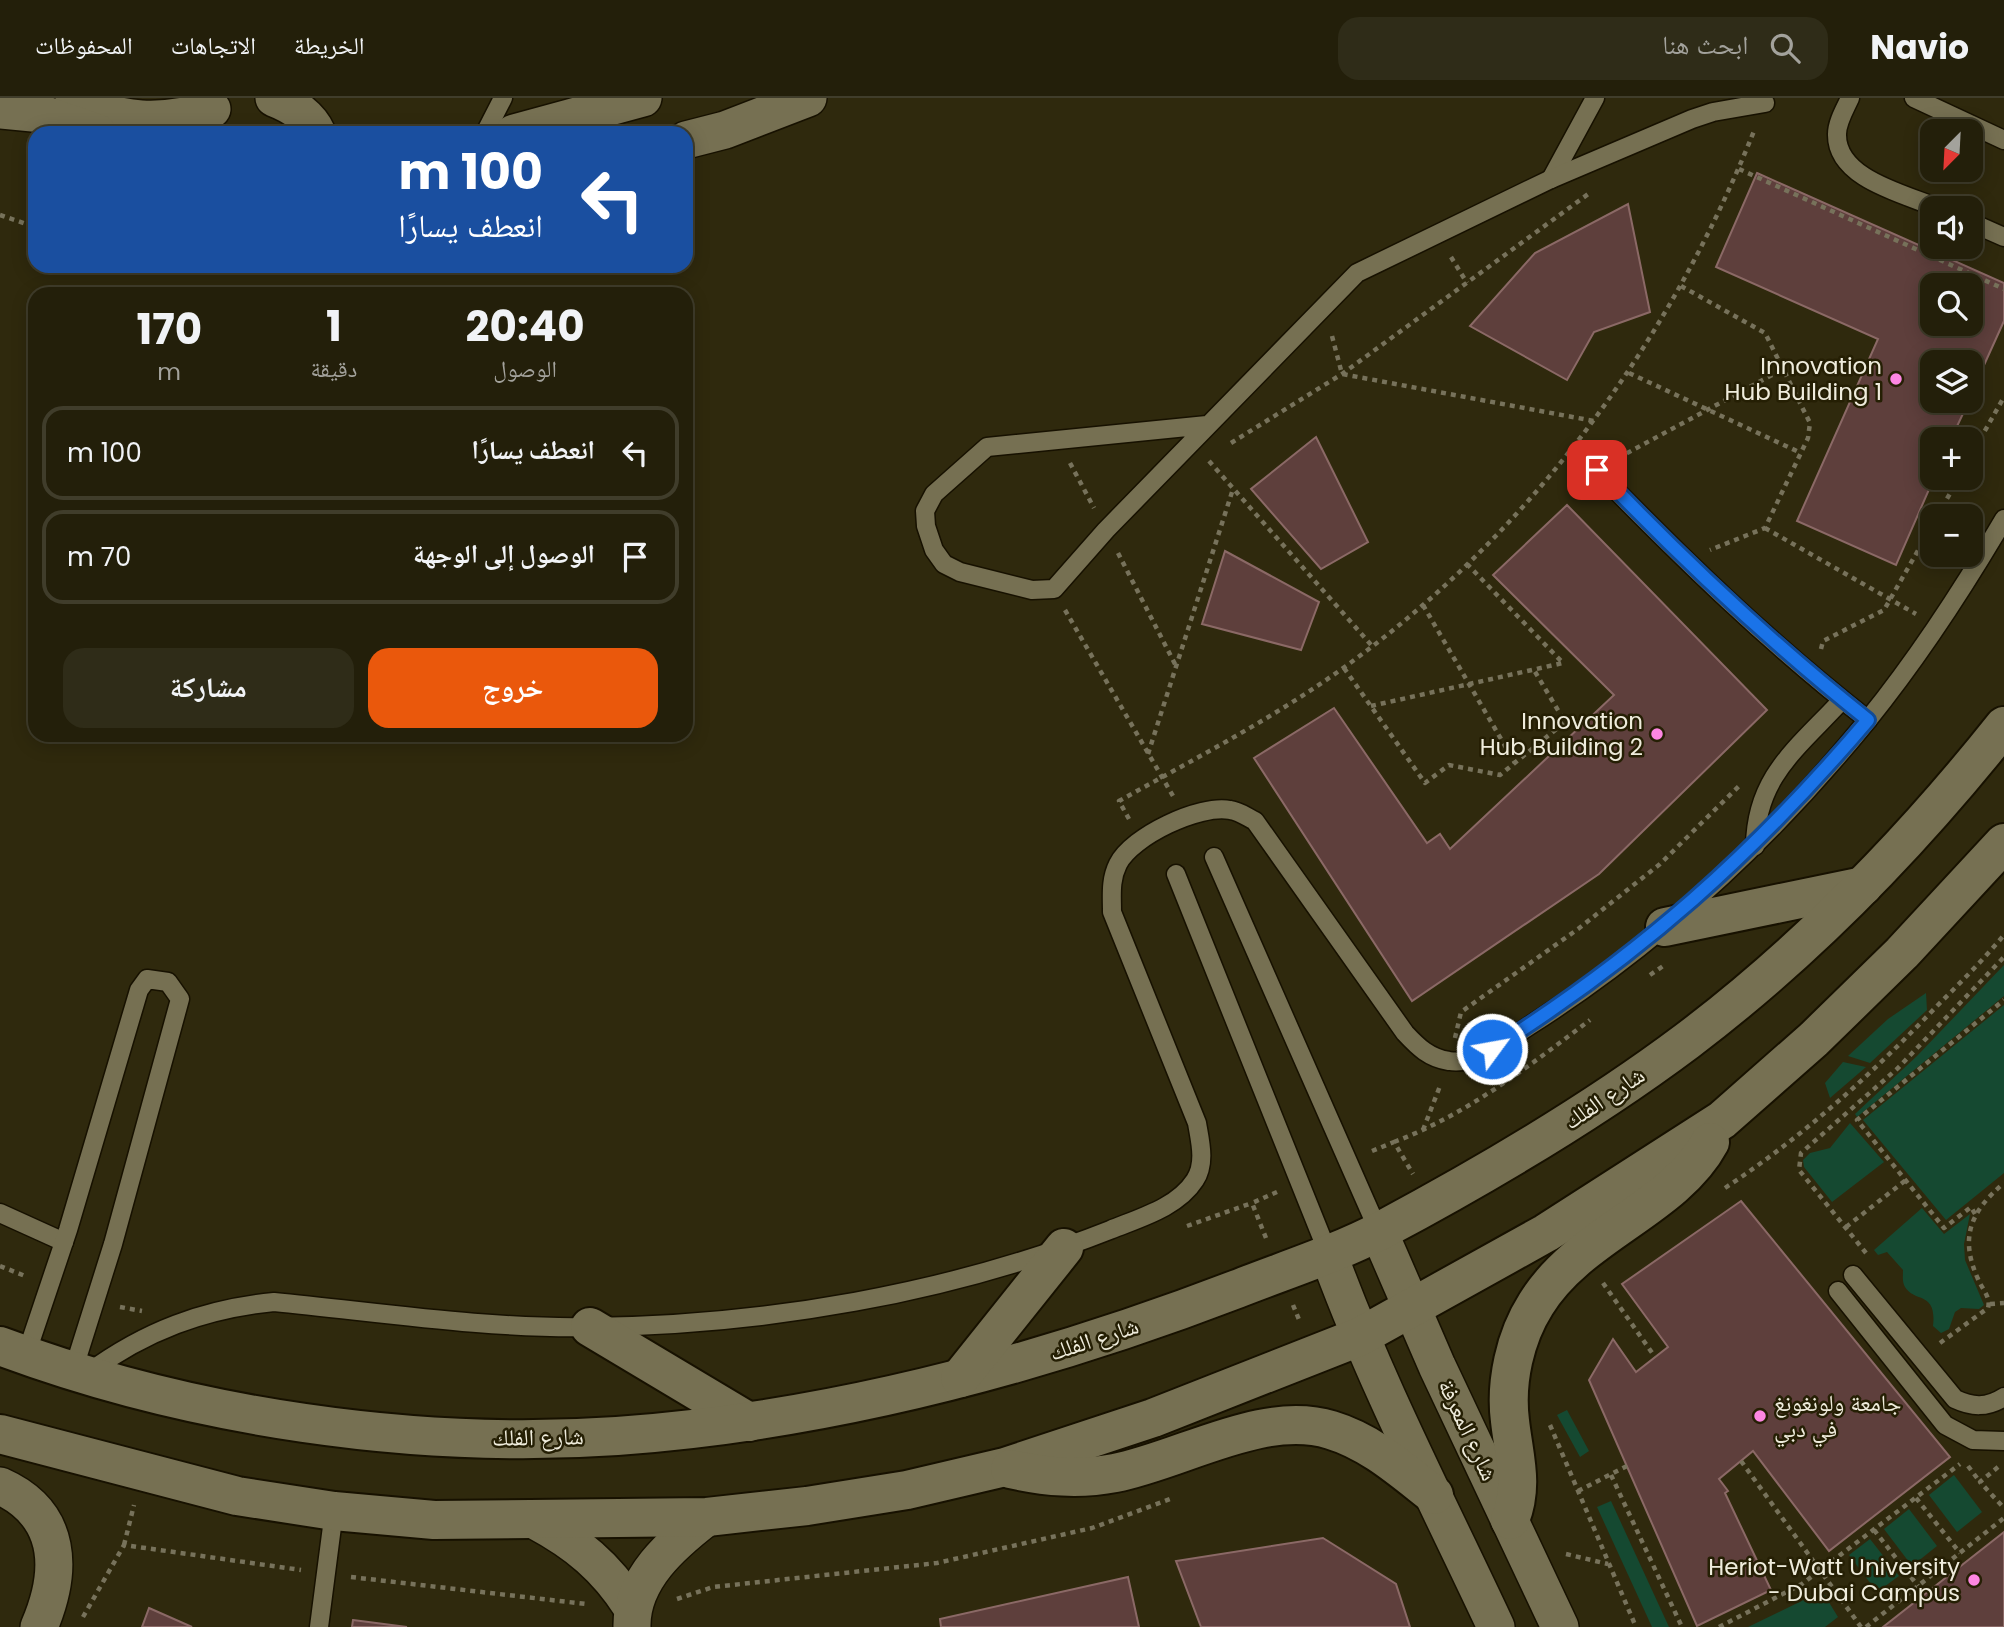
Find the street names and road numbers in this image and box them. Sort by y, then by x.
street label: شارع الفلك [1557,1059,1651,1137]
street label: شارع الفلك [1045,1310,1143,1368]
street label: شارع المعرفة [1431,1374,1505,1486]
street label: شارع الفلك [492,1420,584,1454]

